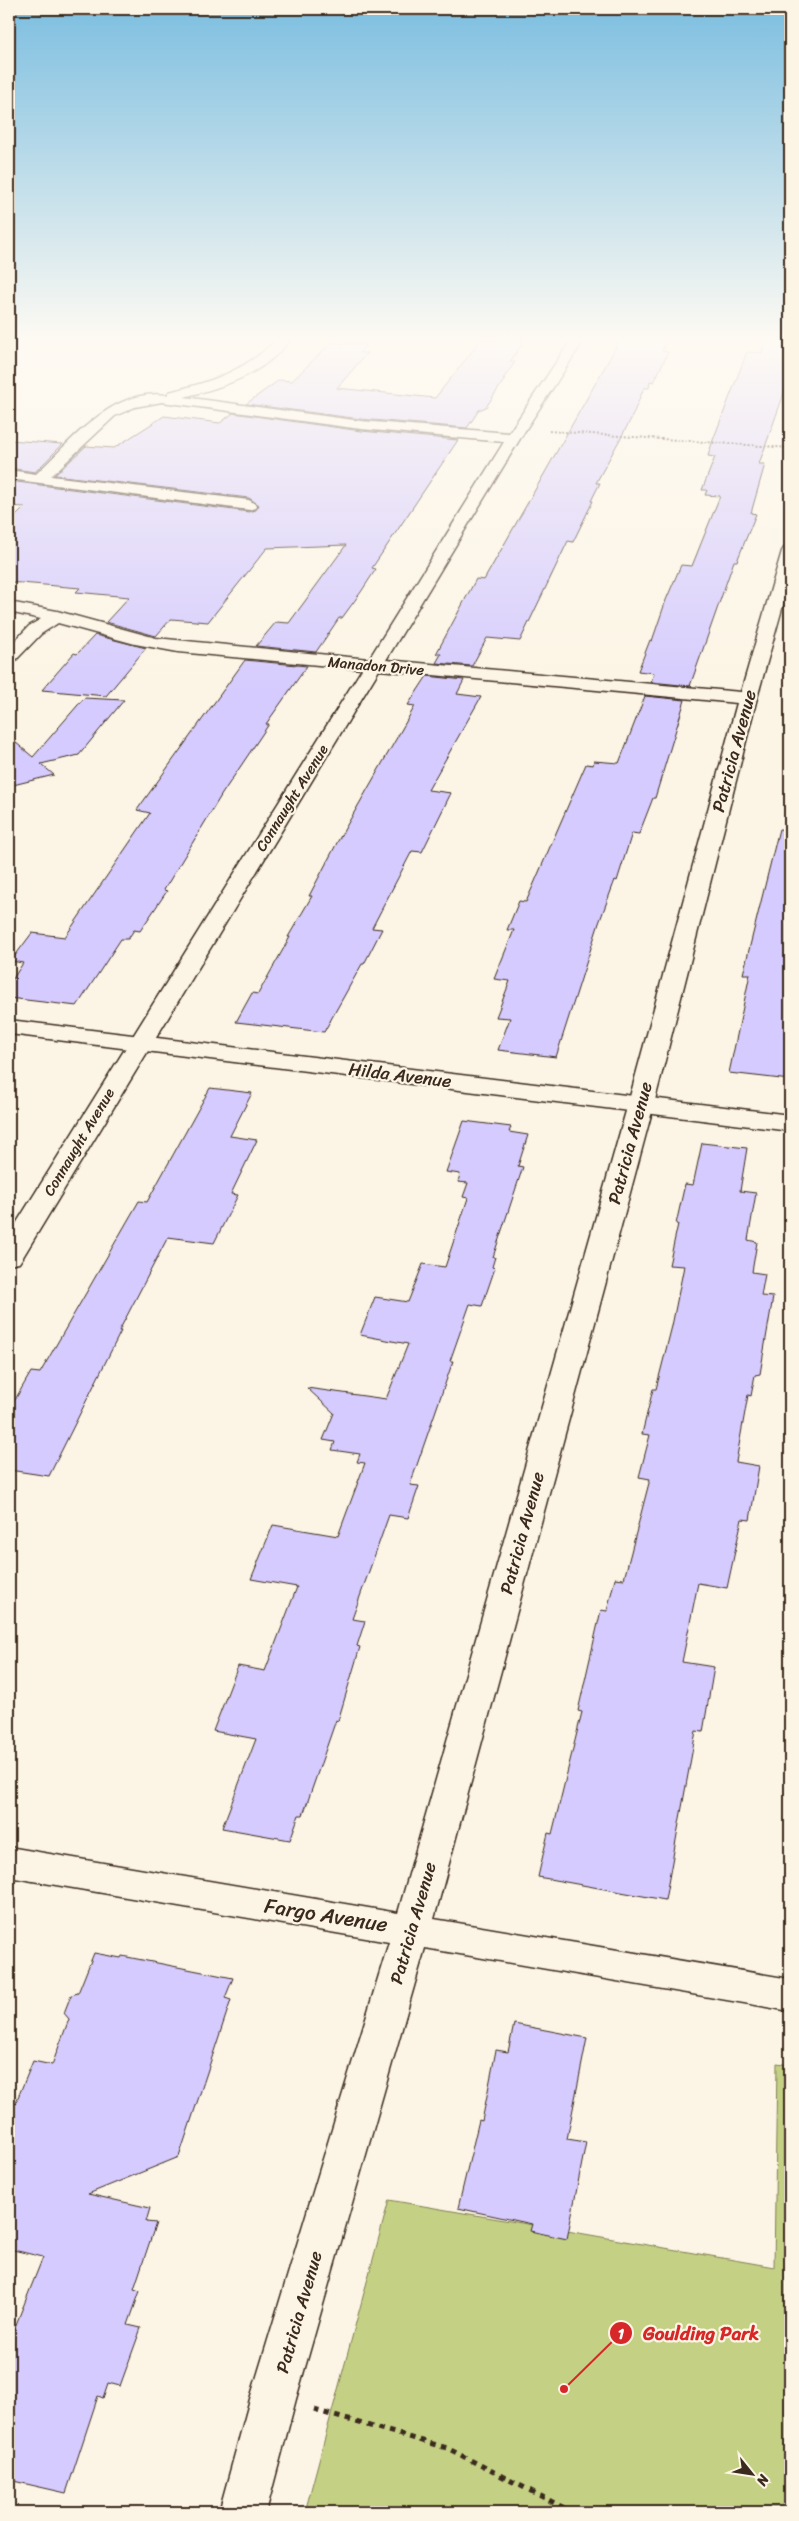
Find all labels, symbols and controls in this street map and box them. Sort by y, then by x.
street label: Manadon Drive [327,649,426,683]
street label: Patricia Avenue [702,686,766,816]
street label: Connaught Avenue [249,739,335,857]
street label: Hilda Avenue [347,1053,453,1097]
street label: Patricia Avenue [598,1078,662,1208]
street label: Connaught Avenue [36,1083,122,1201]
street label: Patricia Avenue [490,1468,554,1598]
street label: Patricia Avenue [380,1858,446,1988]
street label: Fargo Avenue [262,1887,391,1944]
street label: Patricia Avenue [266,2247,332,2377]
callout: Goulding Park [608,2316,769,2350]
text: Goulding Park [642,2317,759,2350]
text: 1 [618,2321,625,2347]
north arrow [726,2448,776,2498]
text: N [749,2469,777,2491]

